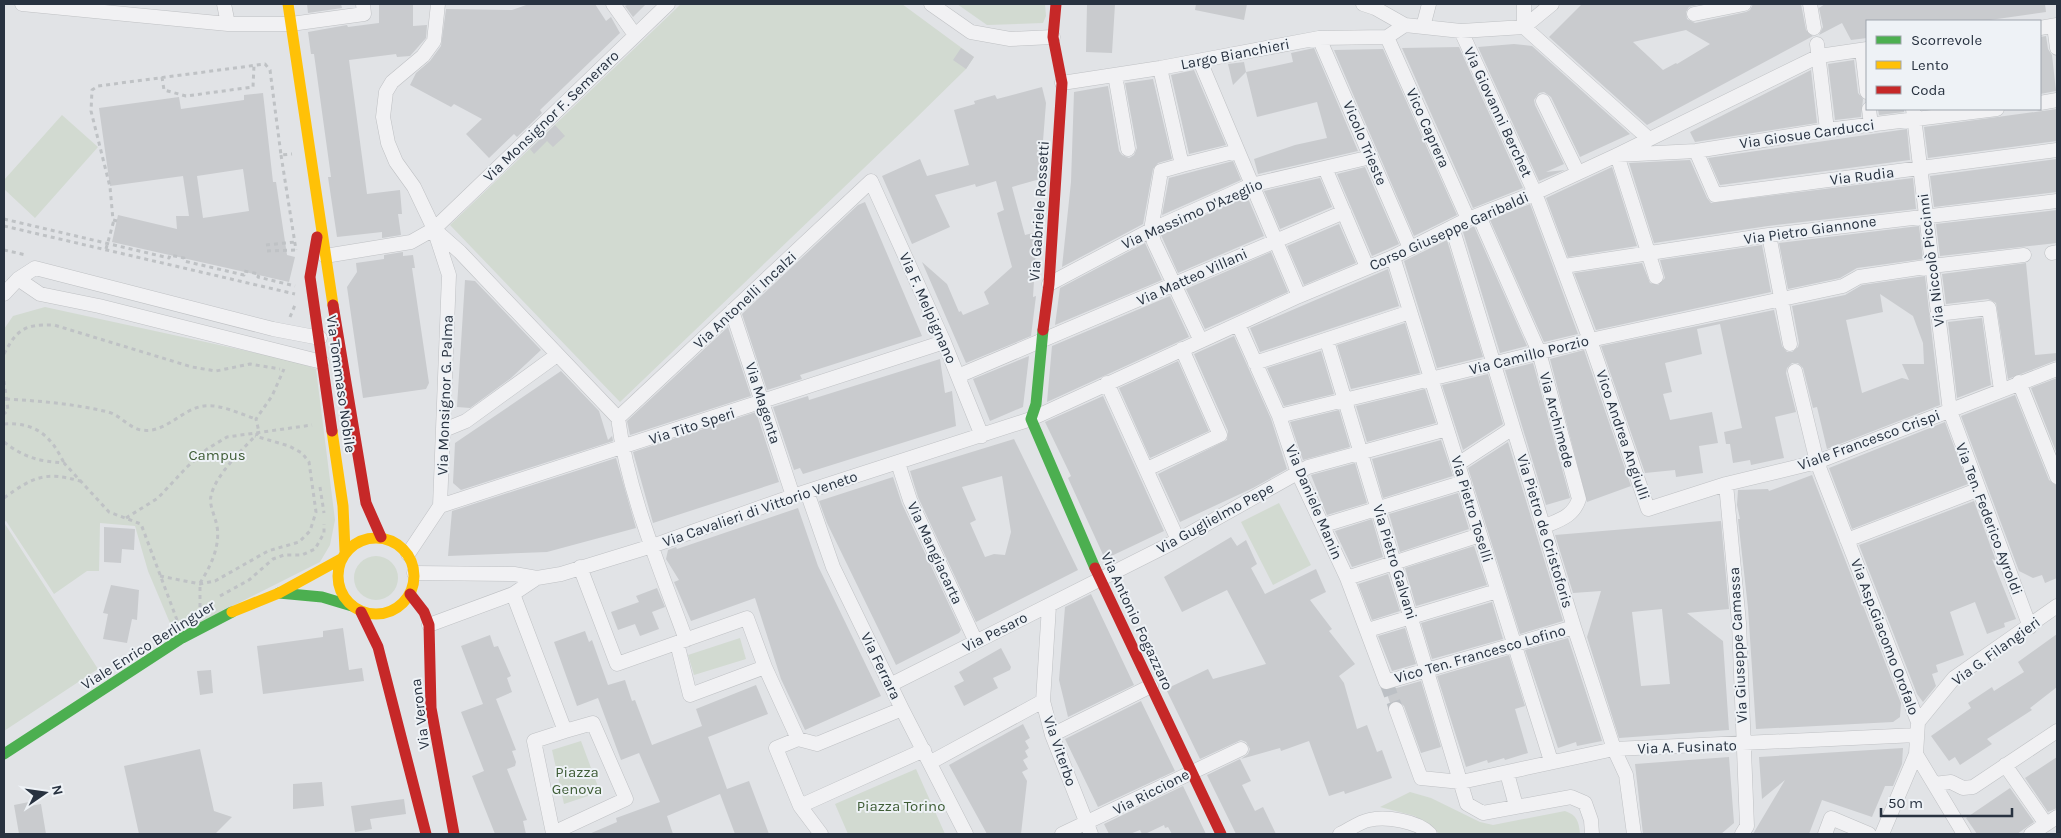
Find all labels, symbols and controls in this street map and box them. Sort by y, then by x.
legend [1866,20,2041,110]
text: Scorrevole [1911,31,1982,49]
street label: Largo Bianchieri [1179,35,1291,73]
street label: Via Giovanni Berchet [1460,44,1536,180]
street label: Via Monsignor F. Semeraro [479,46,623,186]
text: Lento [1911,56,1949,74]
text: Coda [1911,81,1946,99]
street label: Vico Caprera [1402,85,1454,171]
street label: Vicolo Trieste [1339,98,1391,188]
street label: Via Giosue Carducci [1738,116,1876,152]
street label: Via Gabriele Rossetti [1025,140,1053,282]
street label: Via Rudia [1829,163,1895,189]
street label: Via Massimo D'Azeglio [1119,175,1265,253]
street label: Corso Giuseppe Garibaldi [1367,188,1531,274]
street label: Via Niccolò Piccinni [1914,192,1948,328]
street label: Via Pietro Giannone [1743,212,1877,248]
street label: Via Matteo Villani [1134,244,1250,310]
street label: Via Antonelli Incalzi [690,248,800,352]
street label: Via F. Melpignano [895,250,961,366]
street label: Via Tommaso Nobile [322,314,360,454]
street label: Via Monsignor G. Palma [433,314,457,476]
street label: Via Camillo Porzio [1467,331,1591,379]
street label: Via Magenta [741,360,785,446]
street label: Vico Andrea Angiulli [1592,368,1654,502]
street label: Via Archimede [1536,370,1578,470]
street label: Via Tito Speri [647,404,737,448]
street label: Viale Francesco Crispi [1795,406,1943,474]
street label: Via Ten. Federico Ayroldi [1952,440,2026,598]
street label: Via Daniele Manin [1282,442,1346,562]
park label: Campus [188,446,246,464]
street label: Via Pietro de Cristoforis [1513,452,1577,610]
street label: Via Pietro Toselli [1447,453,1497,565]
street label: Via Cavalieri di Vittorio Veneto [660,467,860,551]
street label: Via Guglielmo Pepe [1153,478,1277,558]
street label: Via Mangiacarta [903,499,967,607]
street label: Via Pietro Galvani [1369,502,1421,622]
street label: Via Antonio Fogazzaro [1097,549,1177,693]
street label: Via Asp.Giacomo Orofalo [1847,556,1923,718]
street label: Via Giuseppe Camassa [1725,567,1751,723]
street label: Viale Enrico Berlinguer [78,596,219,694]
street label: Via Pesaro [960,608,1030,656]
street label: Via G. Filangieri [1948,613,2044,689]
street label: Vico Ten. Francesco Lofino [1392,621,1568,687]
street label: Via Ferrara [857,629,905,703]
street label: Via Verona [407,678,433,750]
street label: Via Viterbo [1040,713,1080,789]
street label: Via A. Fusinato [1637,736,1737,758]
park label: Piazza Genova [552,763,602,798]
street label: Via Riccione [1110,765,1192,819]
north arrow [20,768,70,818]
text: N [48,783,67,797]
scale bar [1881,786,2012,818]
text: 50 m [1888,794,1923,812]
park label: Piazza Torino [857,797,945,815]

